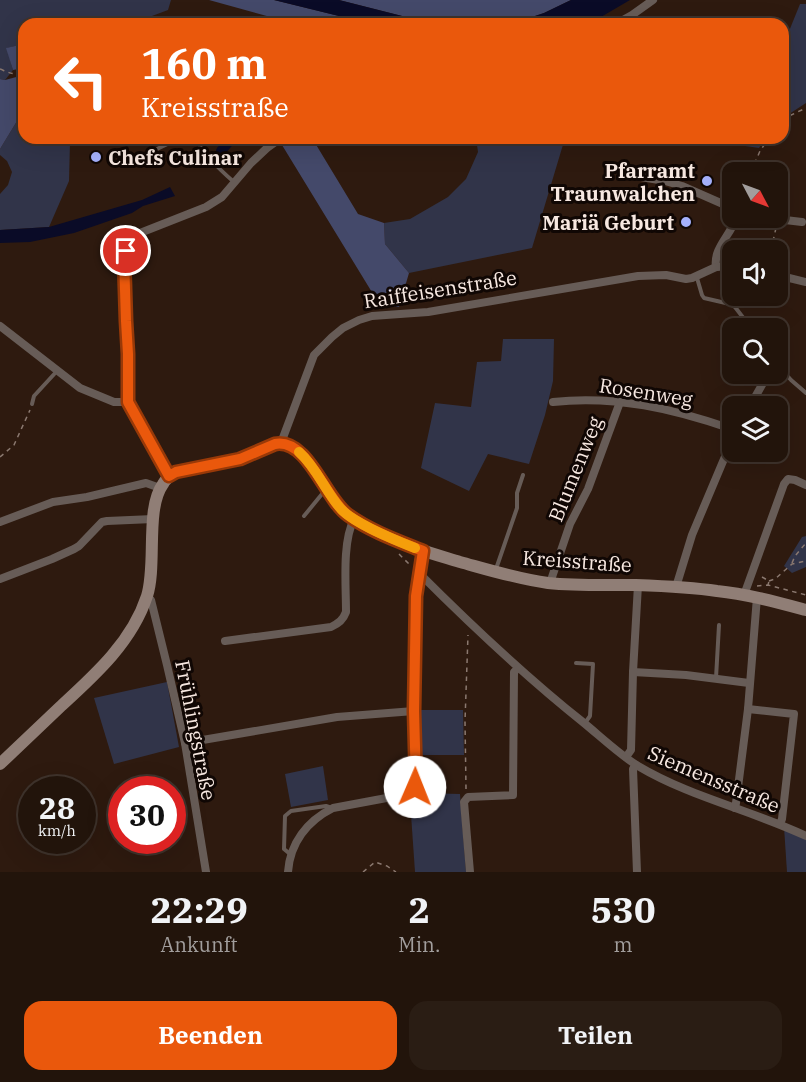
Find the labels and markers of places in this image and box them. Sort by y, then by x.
place label: Chefs Culinar [108,144,242,171]
marker: Chefs Culinar [89,150,103,164]
place label: Pfarramt Traunwalchen [551,157,696,207]
marker: Pfarramt Traunwalchen [700,174,714,188]
place label: Mariä Geburt [542,209,675,236]
marker: Mariä Geburt [679,215,693,229]
pin [100,225,151,276]

